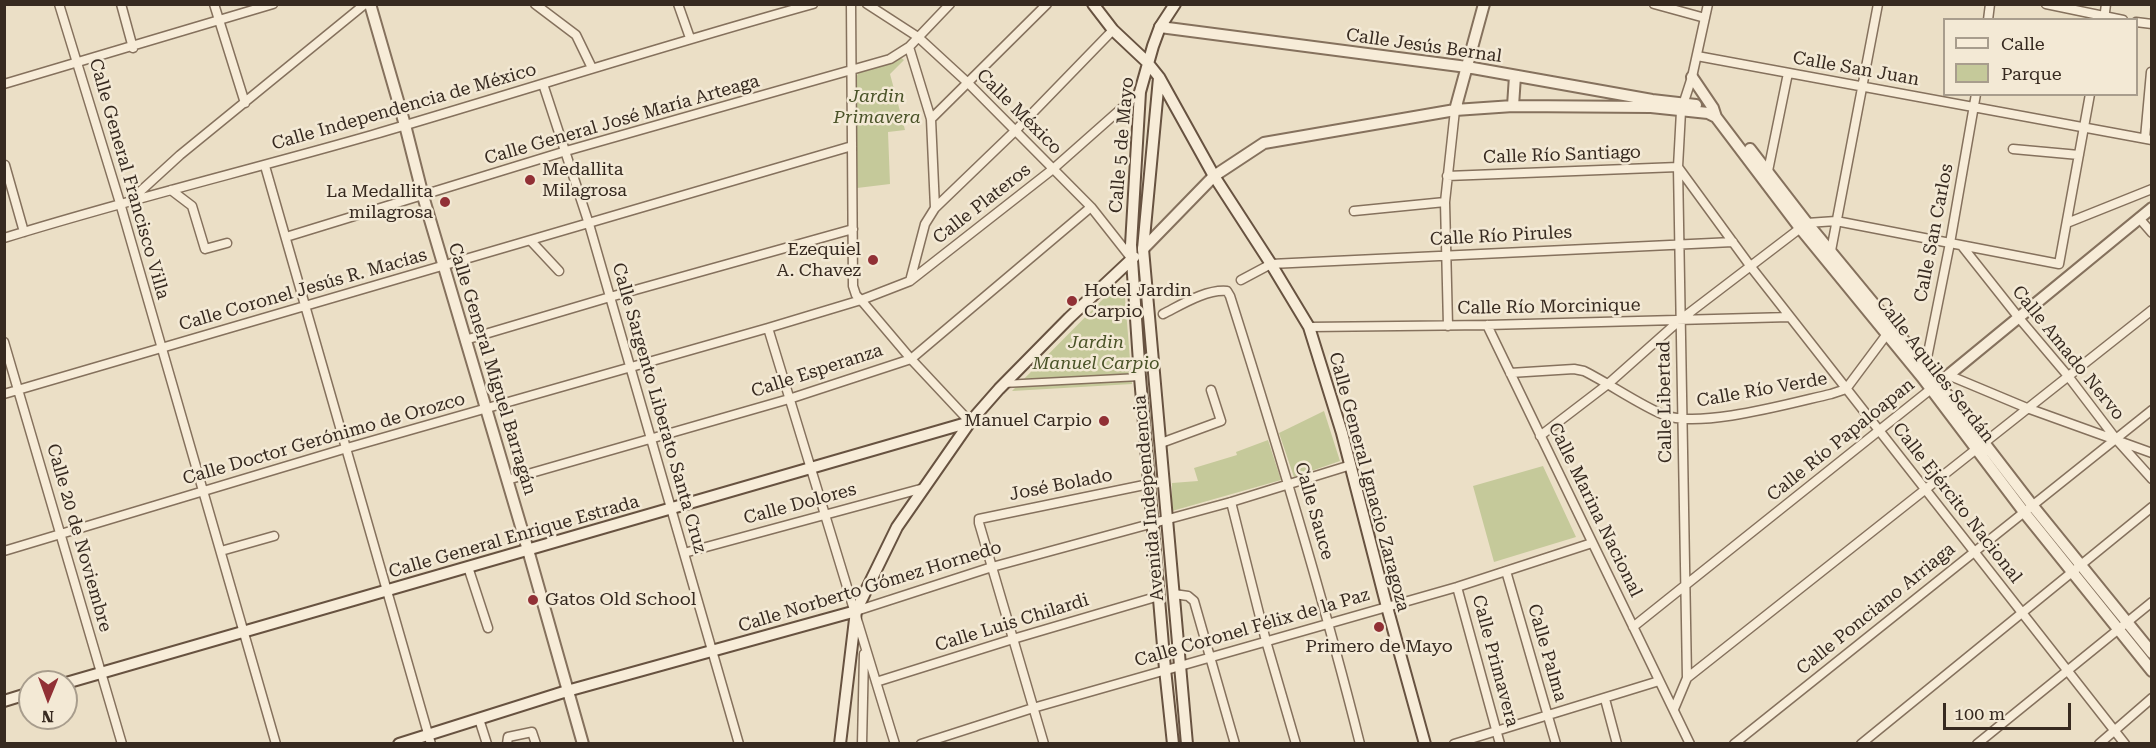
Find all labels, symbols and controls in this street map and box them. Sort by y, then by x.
legend [1943,18,2138,96]
street label: Calle Jesús Bernal [1345,24,1503,68]
text: Calle [2001,33,2045,54]
street label: Calle San Juan [1791,47,1921,91]
street label: Calle General Francisco Villa [84,56,174,302]
street label: Calle Independencia de México [269,59,539,155]
text: Parque [2001,63,2062,84]
street label: Calle México [972,65,1066,159]
street label: Calle General José María Arteaga [482,70,762,170]
street label: Calle 5 de Mayo [1105,76,1139,214]
park label: Jardin Primavera [833,86,921,128]
street label: Calle Río Santiago [1483,141,1641,169]
place label: Medallita Milagrosa [542,159,627,201]
street label: Calle Plateros [929,159,1035,249]
street label: Calle San Carlos [1910,162,1958,304]
marker: Medallita Milagrosa [523,173,537,187]
place label: La Medallita milagrosa [326,181,433,224]
marker: La Medallita milagrosa [438,195,452,209]
street label: Calle Río Pirules [1429,221,1573,251]
place label: Ezequiel A. Chavez [777,239,861,282]
street label: Calle General Miguel Barragán [443,240,541,498]
street label: Calle Coronel Jesús R. Macías [177,244,429,336]
marker: Ezequiel A. Chavez [866,253,880,267]
street label: Calle Sargento Liberato Santa Cruz [607,260,711,556]
place label: Hotel Jardin Carpio [1084,280,1192,322]
street label: Calle Amado Nervo [2007,281,2129,425]
street label: Calle Aquiles Serdán [1871,293,1999,447]
marker: Hotel Jardin Carpio [1065,294,1079,308]
street label: Calle Río Morcinique [1457,295,1641,319]
park label: Jardin Manuel Carpio [1032,332,1160,374]
street label: Calle Esperanza [749,340,885,402]
street label: Calle Libertad [1653,341,1677,463]
street label: Calle General Ignacio Zaragoza [1324,350,1414,614]
street label: Calle Río Verde [1695,368,1829,412]
street label: Calle Río Papaloapan [1763,374,1919,506]
street label: Calle Doctor Gerónimo de Orozco [180,388,468,490]
street label: Avenida Independencia [1129,394,1169,602]
place label: Manuel Carpio [964,410,1092,432]
marker: Manuel Carpio [1097,414,1111,428]
street label: Calle Ejército Nacional [1888,418,2026,588]
street label: Calle Marina Nacional [1543,419,1647,601]
street label: Calle 20 de Noviembre [42,441,116,635]
street label: Calle Sauce [1290,460,1338,562]
street label: José Bolado [1008,464,1114,506]
street label: Calle Dolores [741,479,859,529]
street label: Calle General Enrique Estrada [386,491,642,583]
street label: Calle Norberto Gómez Hornedo [736,537,1004,637]
street label: Calle Ponciano Arriaga [1792,538,1960,680]
street label: Calle Coronel Félix de la Paz [1132,584,1372,672]
place label: Gatos Old School [545,589,696,611]
street label: Calle Luis Chilardi [933,589,1091,657]
marker: Gatos Old School [526,593,540,607]
street label: Calle Primavera [1467,593,1523,729]
street label: Calle Palma [1523,602,1571,704]
marker: Primero de Mayo [1372,620,1386,634]
place label: Primero de Mayo [1305,636,1453,658]
north arrow [18,670,78,730]
scale bar [1946,691,2074,729]
text: 100 m [1954,703,2005,724]
text: N [41,707,54,726]

